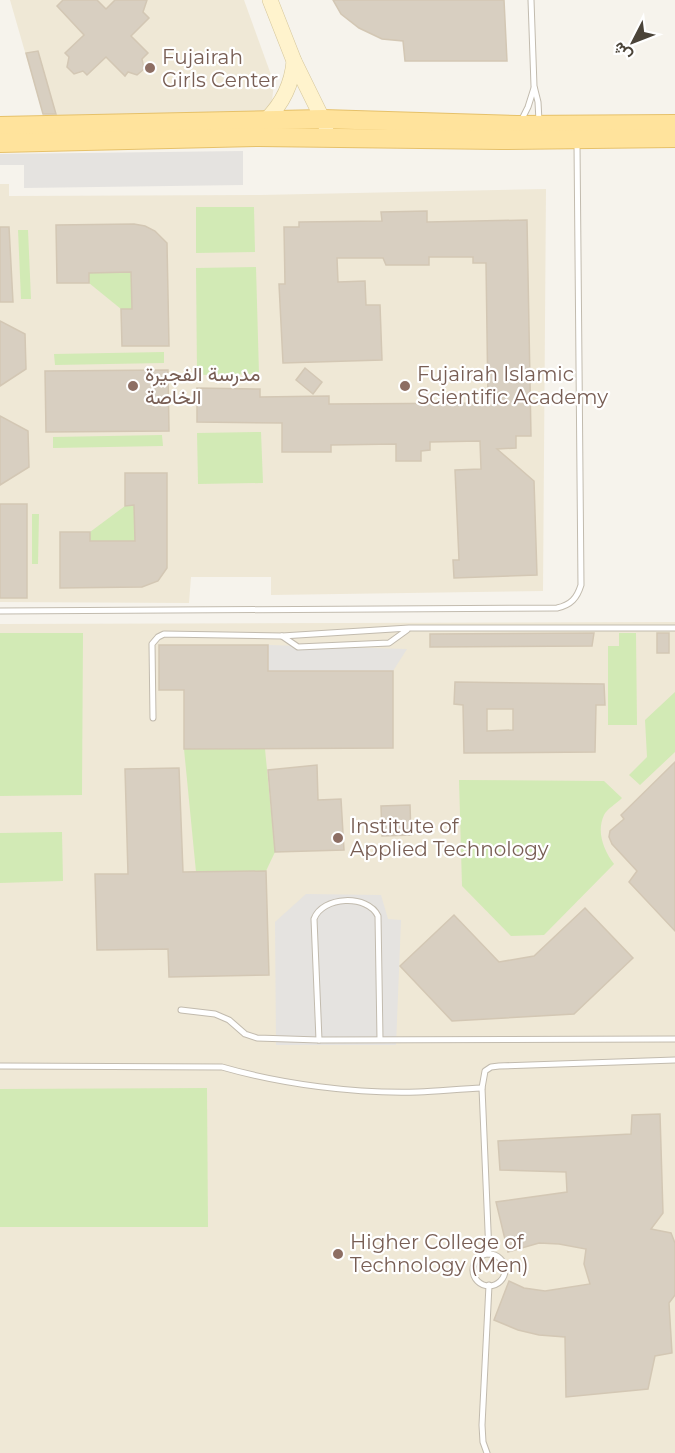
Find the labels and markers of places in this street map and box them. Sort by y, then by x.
place label: Fujairah Girls Center [162,45,278,92]
marker: Fujairah Girls Center [143,61,157,75]
place label: مدرسة الفجيرة الخاصة [145,362,260,409]
place label: Fujairah Islamic Scientific Academy [417,362,608,409]
marker: مدرسة الفجيرة الخاصة [126,379,140,393]
marker: Fujairah Islamic Scientific Academy [398,379,412,393]
place label: Institute of Applied Technology [350,814,549,861]
marker: Institute of Applied Technology [331,831,345,845]
place label: Higher College of Technology (Men) [350,1230,529,1277]
marker: Higher College of Technology (Men) [331,1247,345,1261]

